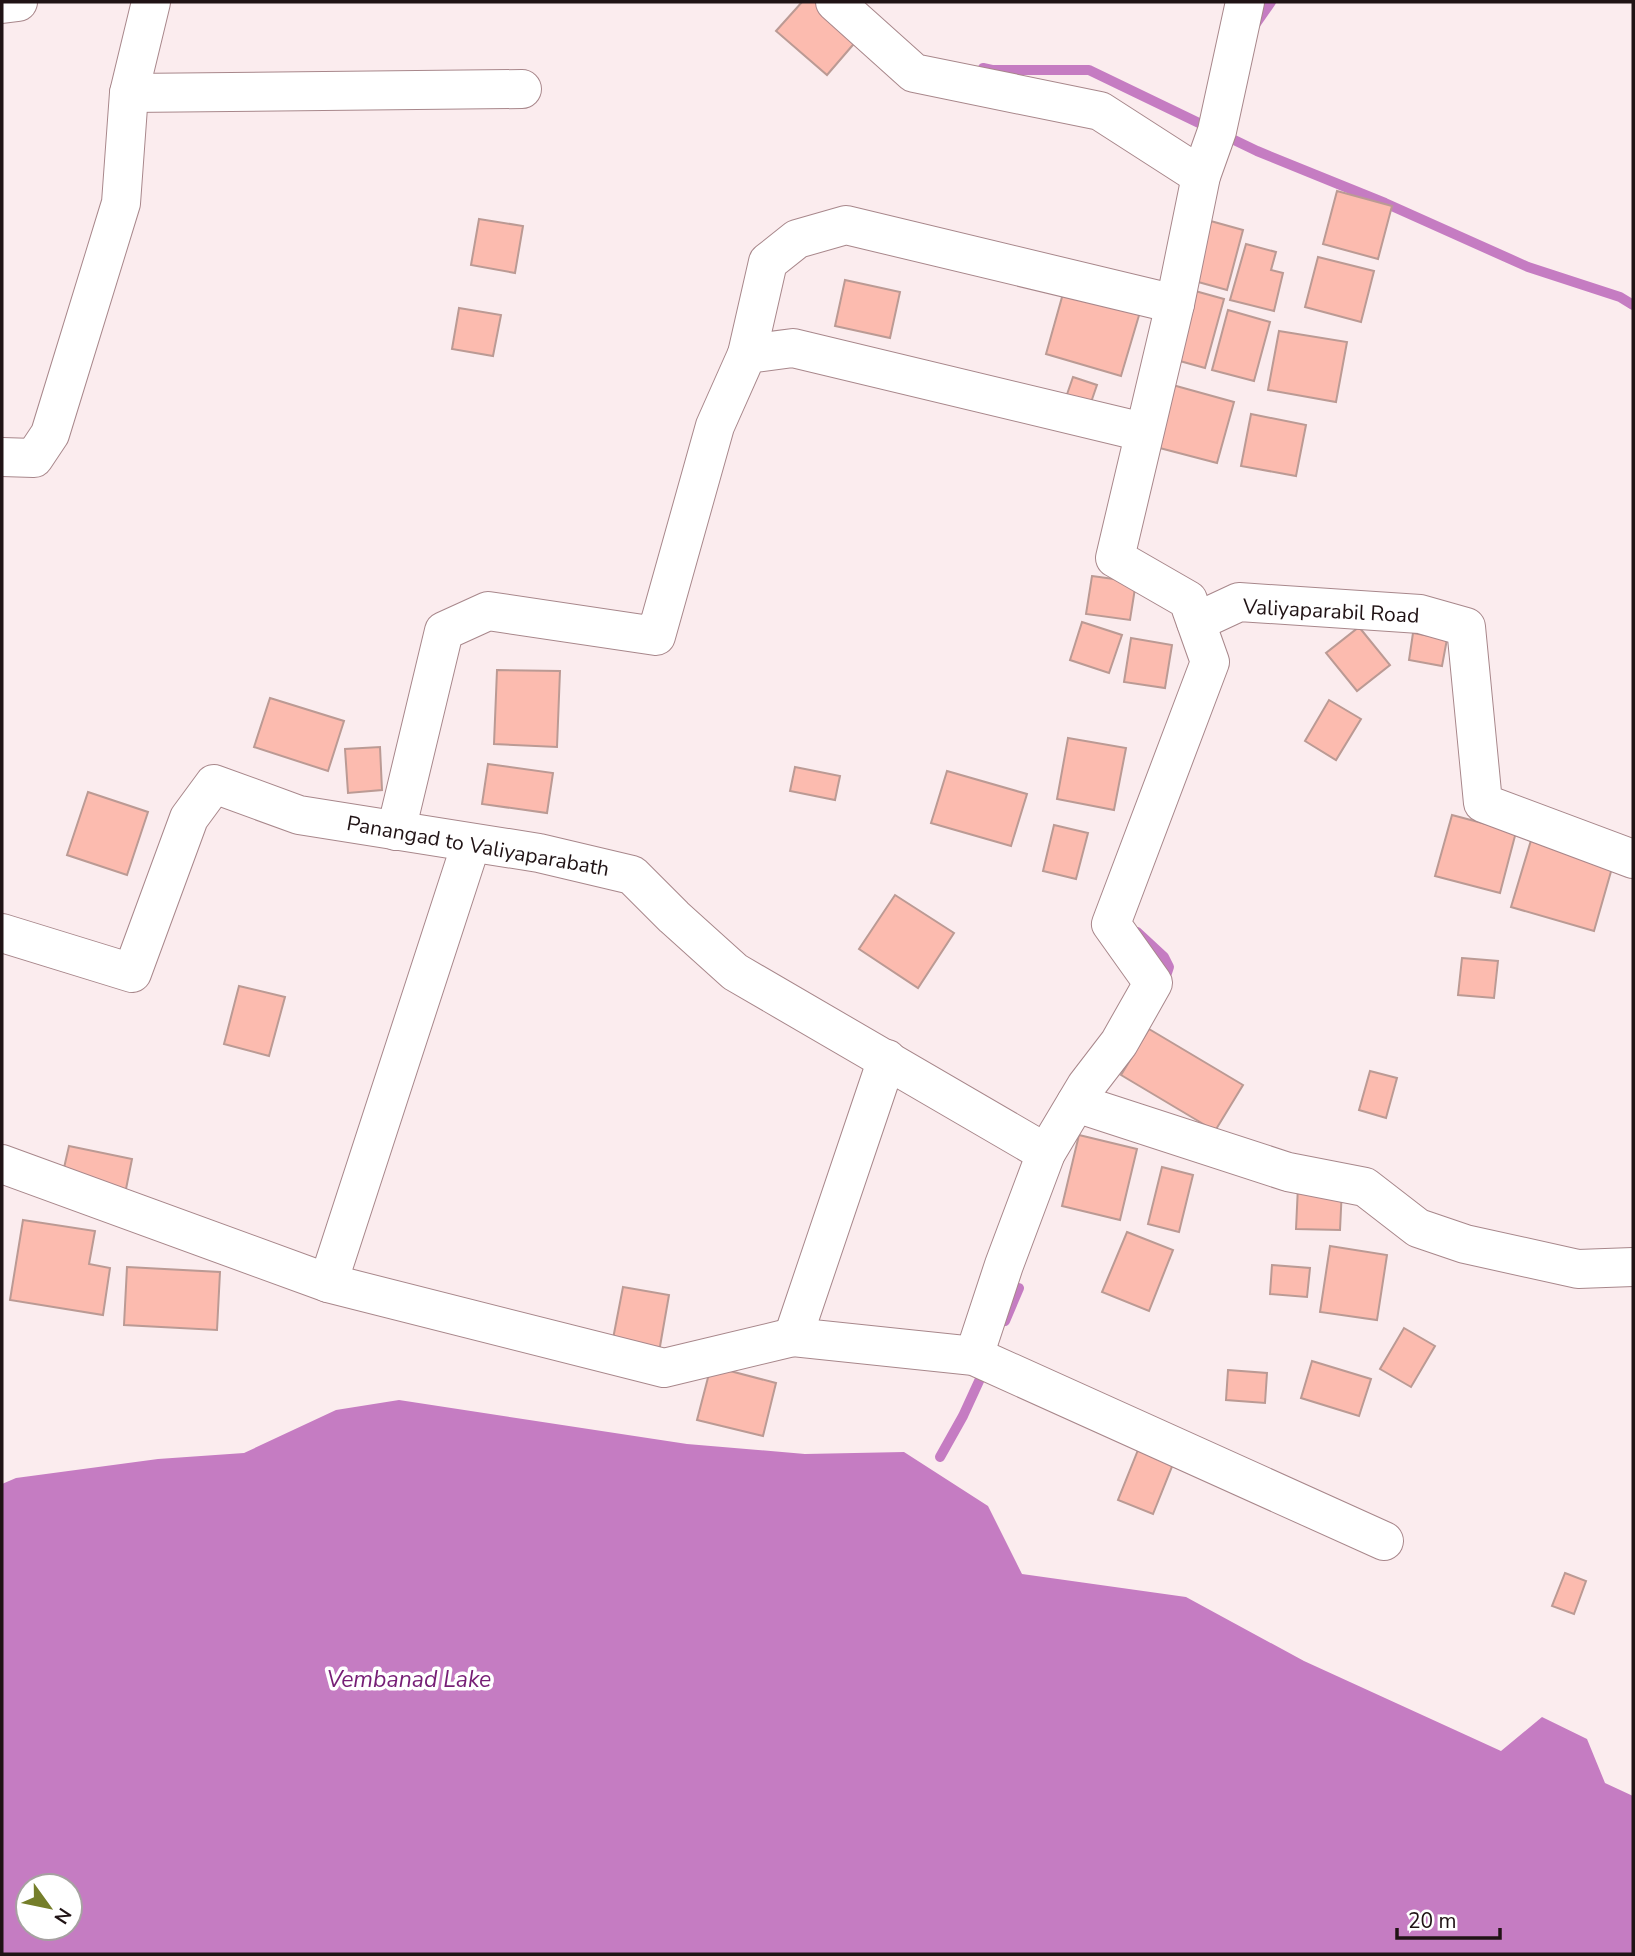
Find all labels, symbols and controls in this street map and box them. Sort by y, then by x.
street label: Valiyaparabil Road [1241,592,1420,630]
street label: Panangad to Valiyaparabath [345,809,611,883]
water label: Vembanad Lake [327,1664,491,1695]
north arrow [14,1872,84,1942]
scale bar [1397,1896,1500,1940]
text: N [48,1903,77,1929]
text: 20 m [1408,1907,1457,1935]

